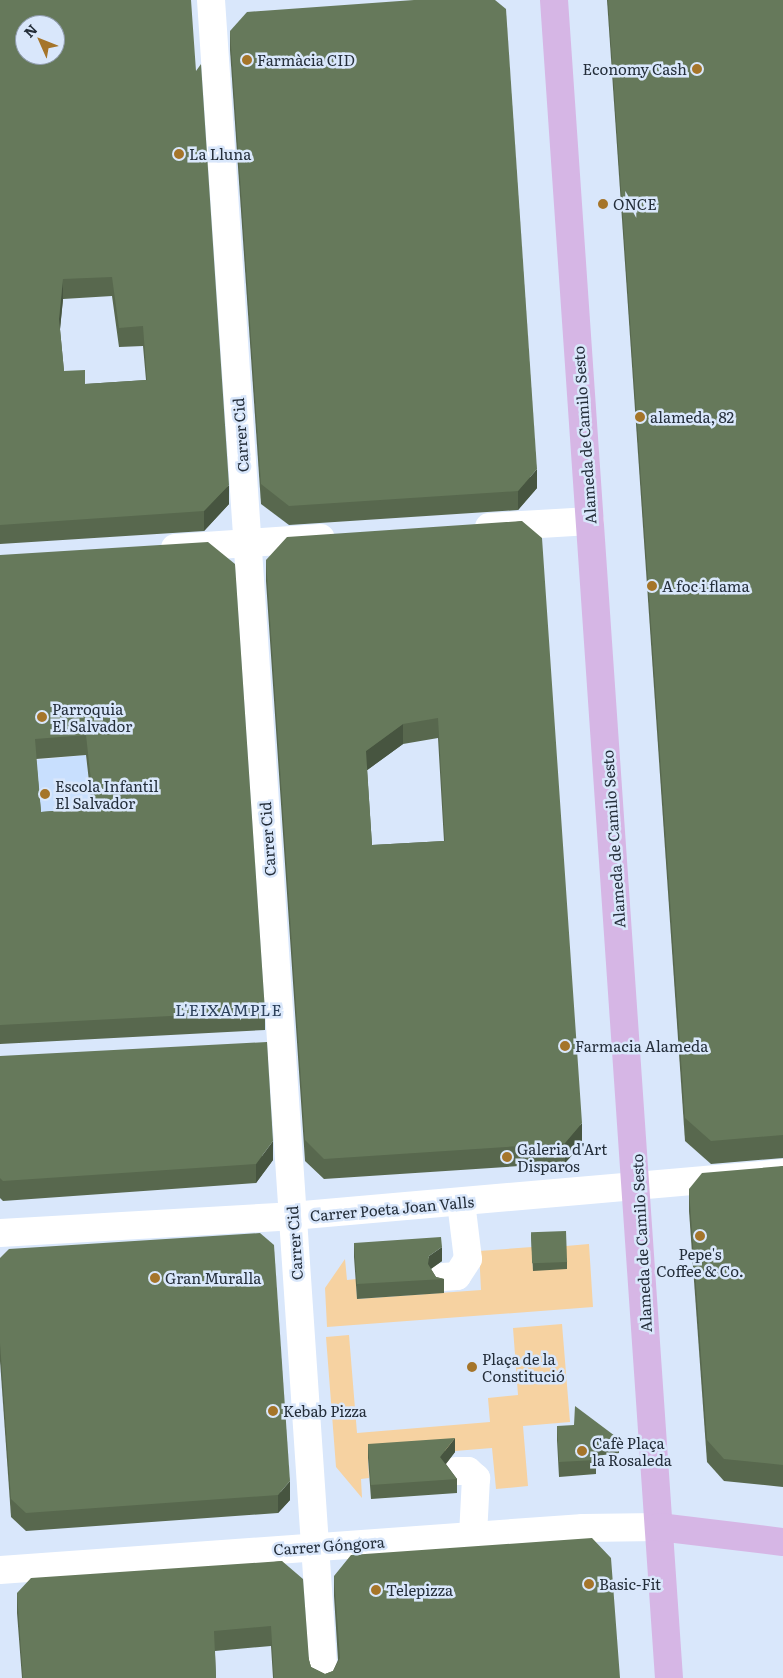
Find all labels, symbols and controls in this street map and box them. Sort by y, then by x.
north arrow [15,15,65,65]
text: N [19,19,41,41]
place label: Farmàcia CID [257,51,355,69]
marker: Farmàcia CID [241,54,253,66]
place label: Economy Cash [583,60,687,78]
marker: Economy Cash [691,63,703,75]
place label: La Lluna [189,145,251,163]
marker: La Lluna [173,148,185,160]
place label: ONCE [613,195,657,213]
marker: ONCE [597,198,609,210]
street label: Alameda de Camilo Sesto [569,345,599,525]
street label: Carrer Cid [228,397,252,473]
place label: alameda, 82 [650,408,734,426]
marker: alameda, 82 [634,411,646,423]
place label: A foc i flama [662,577,749,595]
marker: A foc i flama [646,580,658,592]
place label: Parroquia El Salvador [52,699,132,734]
marker: Parroquia El Salvador [36,711,48,723]
street label: Alameda de Camilo Sesto [598,749,628,929]
place label: Escola Infantil El Salvador [55,776,159,811]
marker: Escola Infantil El Salvador [39,788,51,800]
street label: Carrer Cid [255,801,279,877]
district label: L'EIXAMPLE [174,999,284,1019]
place label: Farmacia Alameda [575,1037,708,1055]
marker: Farmacia Alameda [559,1040,571,1052]
place label: Galeria d'Art Disparos [517,1139,607,1174]
marker: Galeria d'Art Disparos [501,1151,513,1163]
street label: Alameda de Camilo Sesto [627,1153,655,1333]
street label: Carrer Poeta Joan Valls [309,1192,475,1224]
street label: Carrer Cid [282,1205,306,1281]
marker: Pepe's Coffee & Co. [694,1230,706,1242]
place label: Pepe's Coffee & Co. [656,1244,744,1279]
place label: Gran Muralla [165,1269,261,1287]
marker: Gran Muralla [149,1272,161,1284]
place label: Plaça de la Constitució [482,1349,565,1384]
marker: Plaça de la Constitució [466,1361,478,1373]
place label: Kebab Pizza [283,1402,367,1420]
marker: Kebab Pizza [267,1405,279,1417]
place label: Cafè Plaça la Rosaleda [592,1433,672,1468]
marker: Cafè Plaça la Rosaleda [576,1445,588,1457]
street label: Carrer Góngora [273,1532,385,1558]
place label: Basic-Fit [599,1575,661,1593]
marker: Basic-Fit [583,1578,595,1590]
place label: Telepizza [386,1581,453,1599]
marker: Telepizza [370,1584,382,1596]

